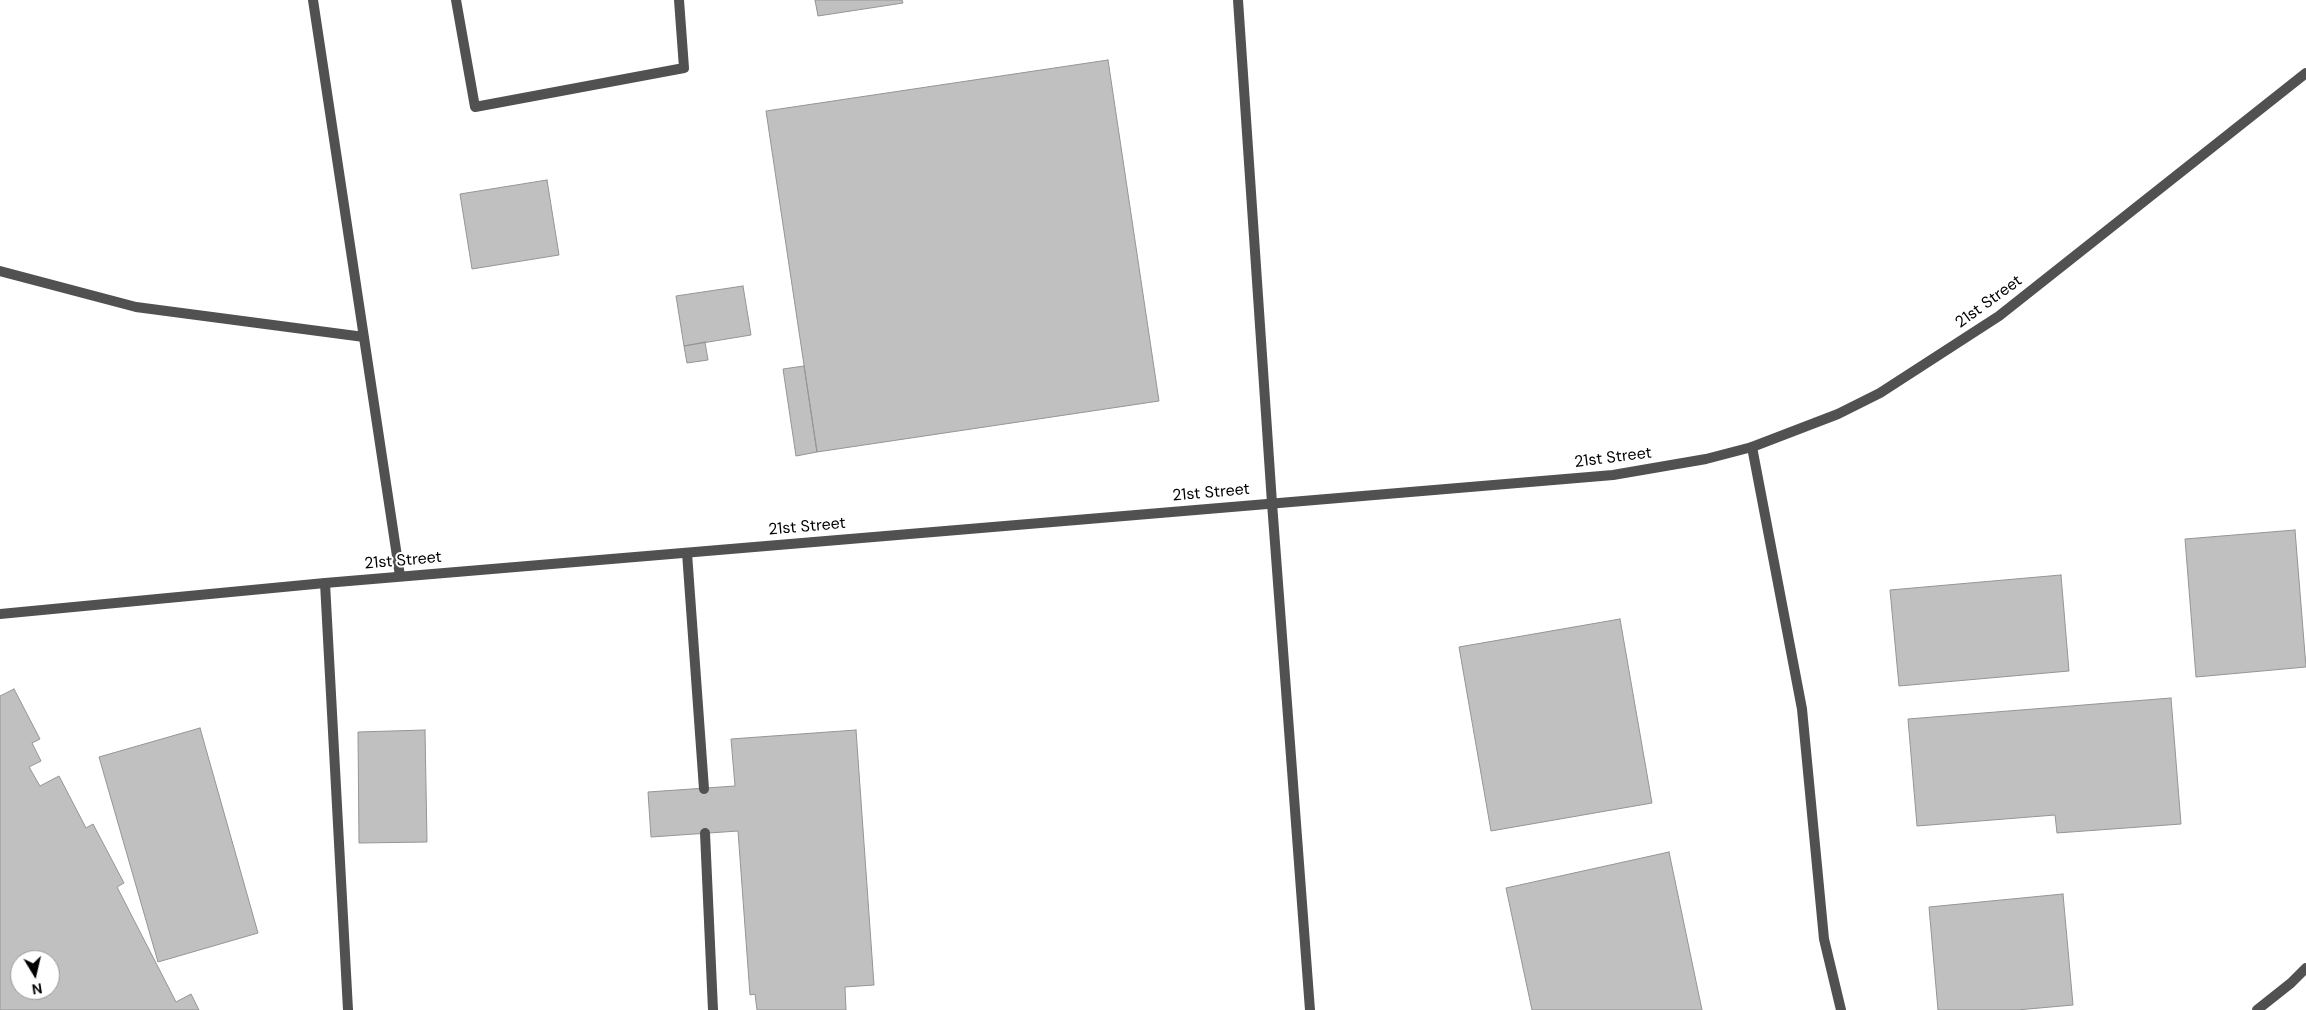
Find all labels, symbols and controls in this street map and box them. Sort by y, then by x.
street label: 21st Street [1952,271,2026,333]
street label: 21st Street [1573,444,1653,472]
street label: 21st Street [1171,480,1251,506]
street label: 21st Street [767,514,847,540]
street label: 21st Street [363,548,443,574]
north arrow [10,950,60,1000]
text: N [31,979,44,999]

